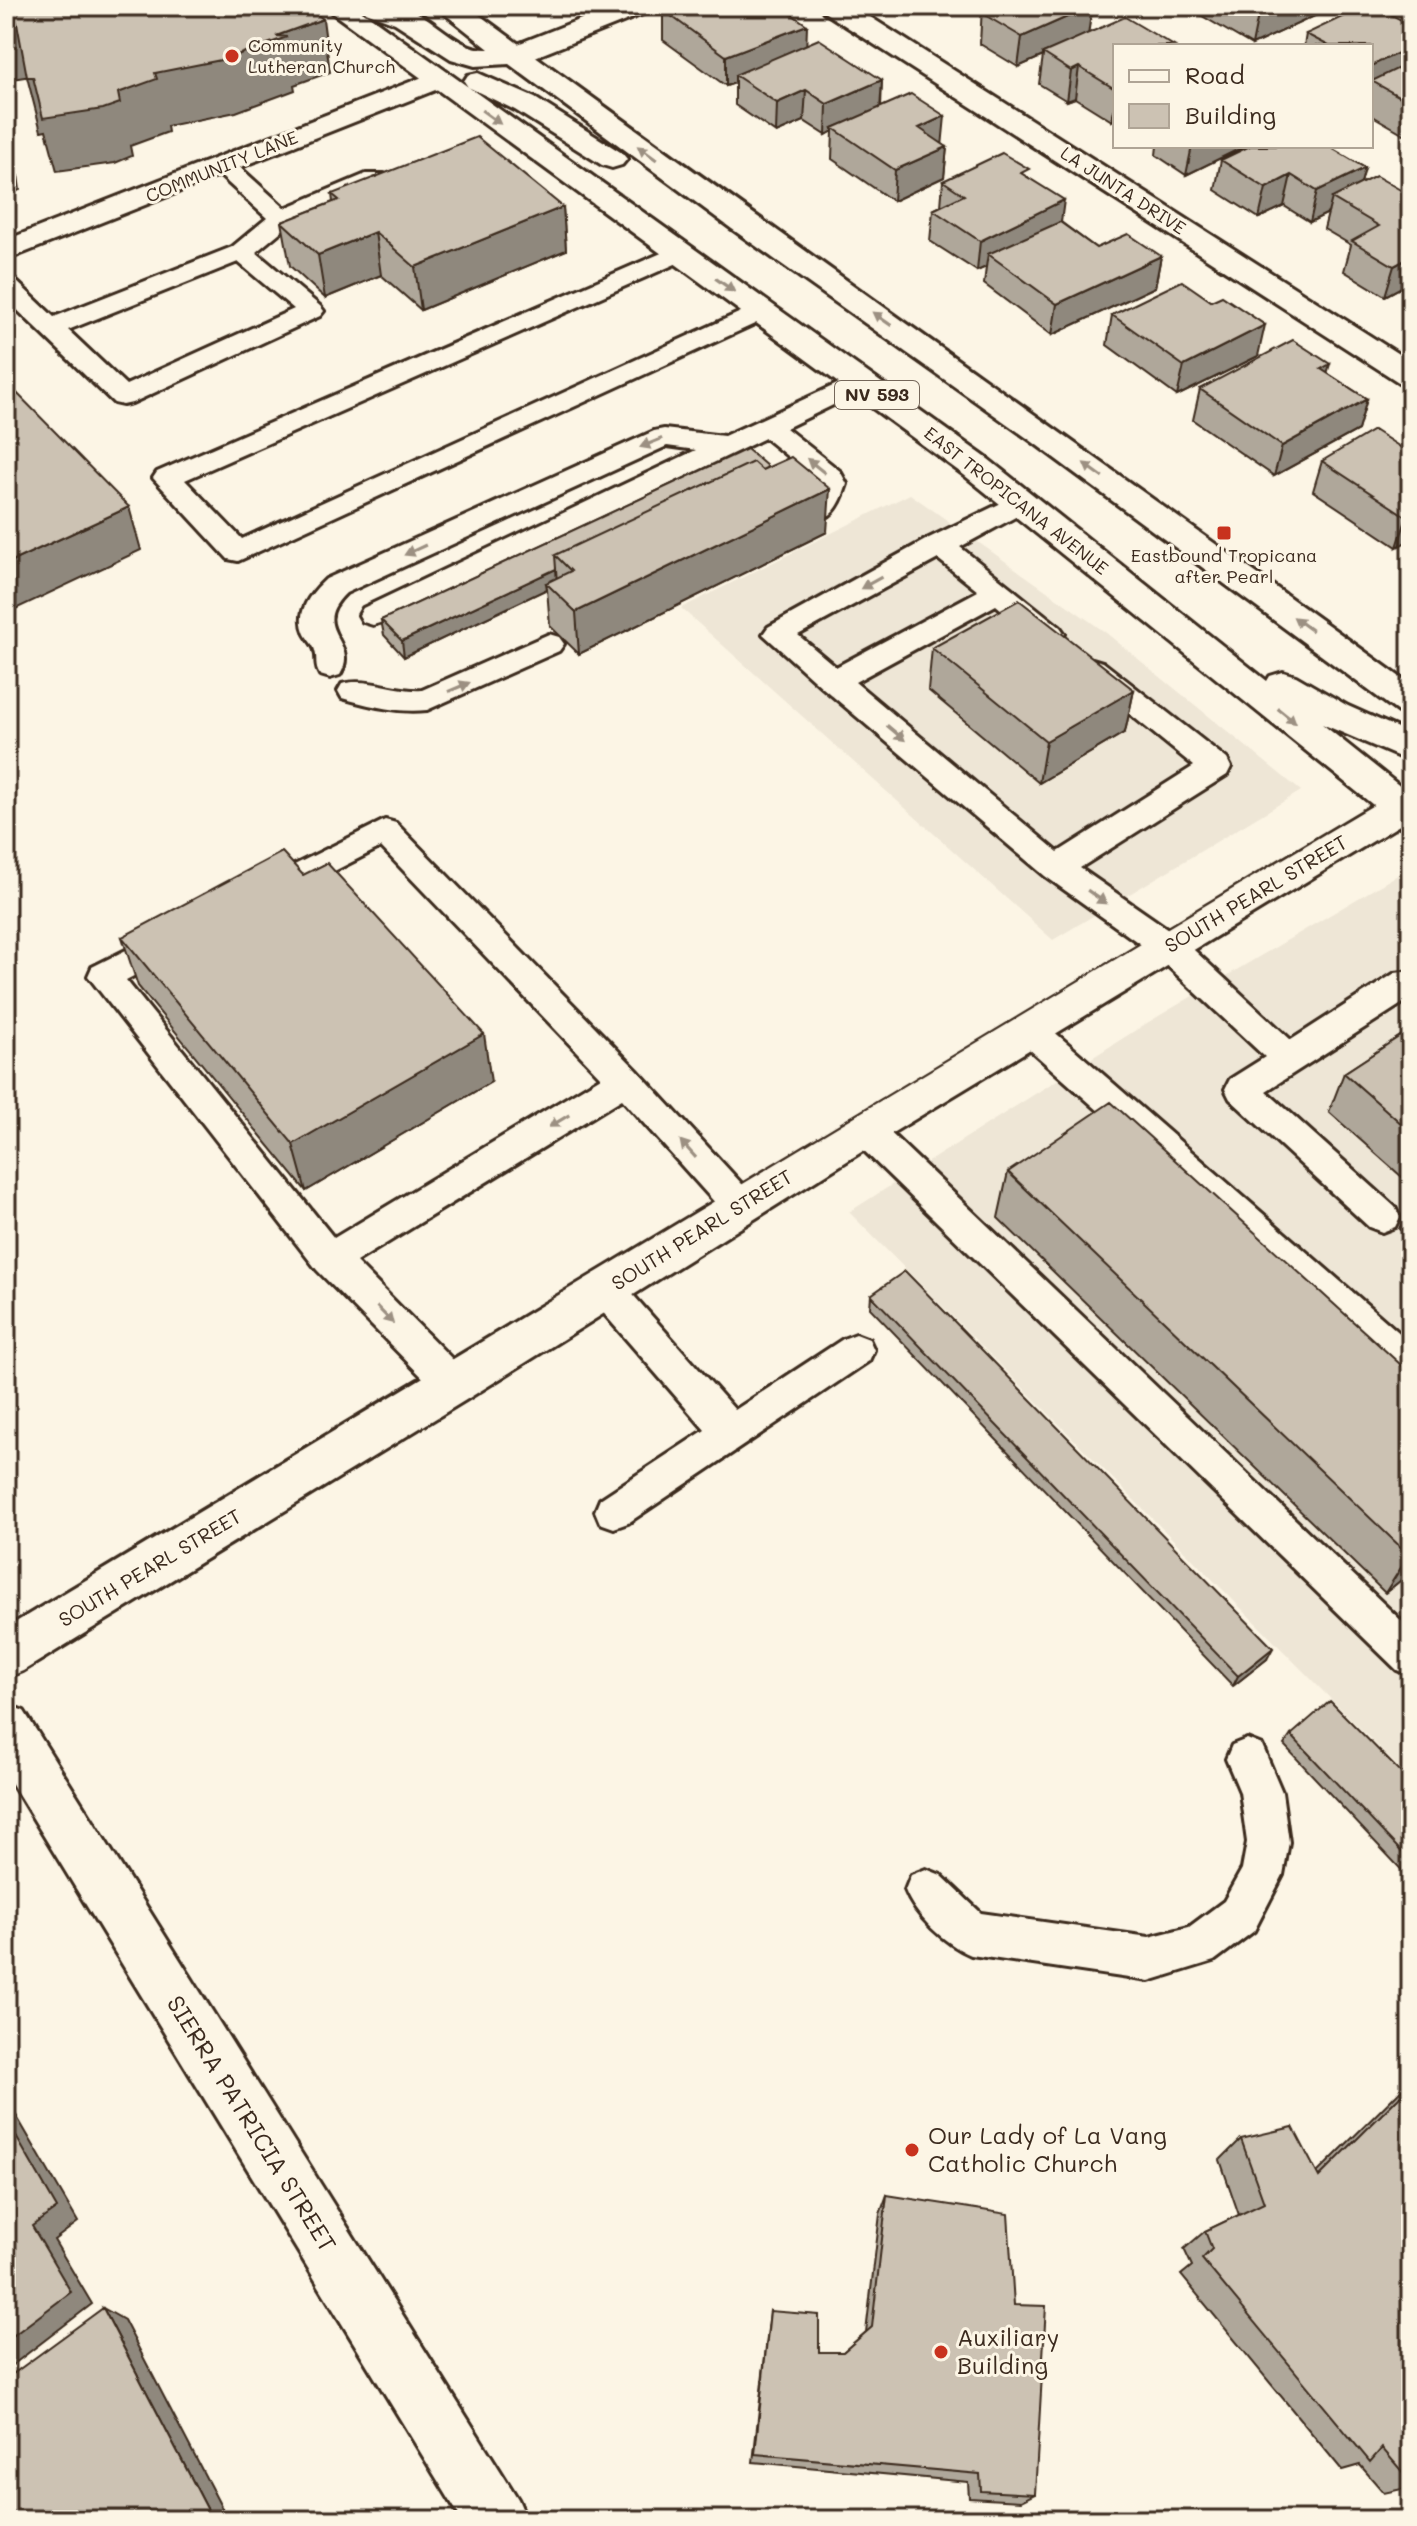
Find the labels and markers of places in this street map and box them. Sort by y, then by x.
place label: Community Lutheran Church [248,33,395,78]
marker: Community Lutheran Church [223,47,241,65]
marker: Eastbound Tropicana after Pearl [1215,524,1233,542]
place label: Eastbound Tropicana after Pearl [1131,543,1317,588]
place label: Our Lady of La Vang Catholic Church [928,2119,1167,2178]
marker: Our Lady of La Vang Catholic Church [903,2141,921,2159]
place label: Auxiliary Building [957,2321,1059,2380]
marker: Auxiliary Building [932,2343,950,2361]

